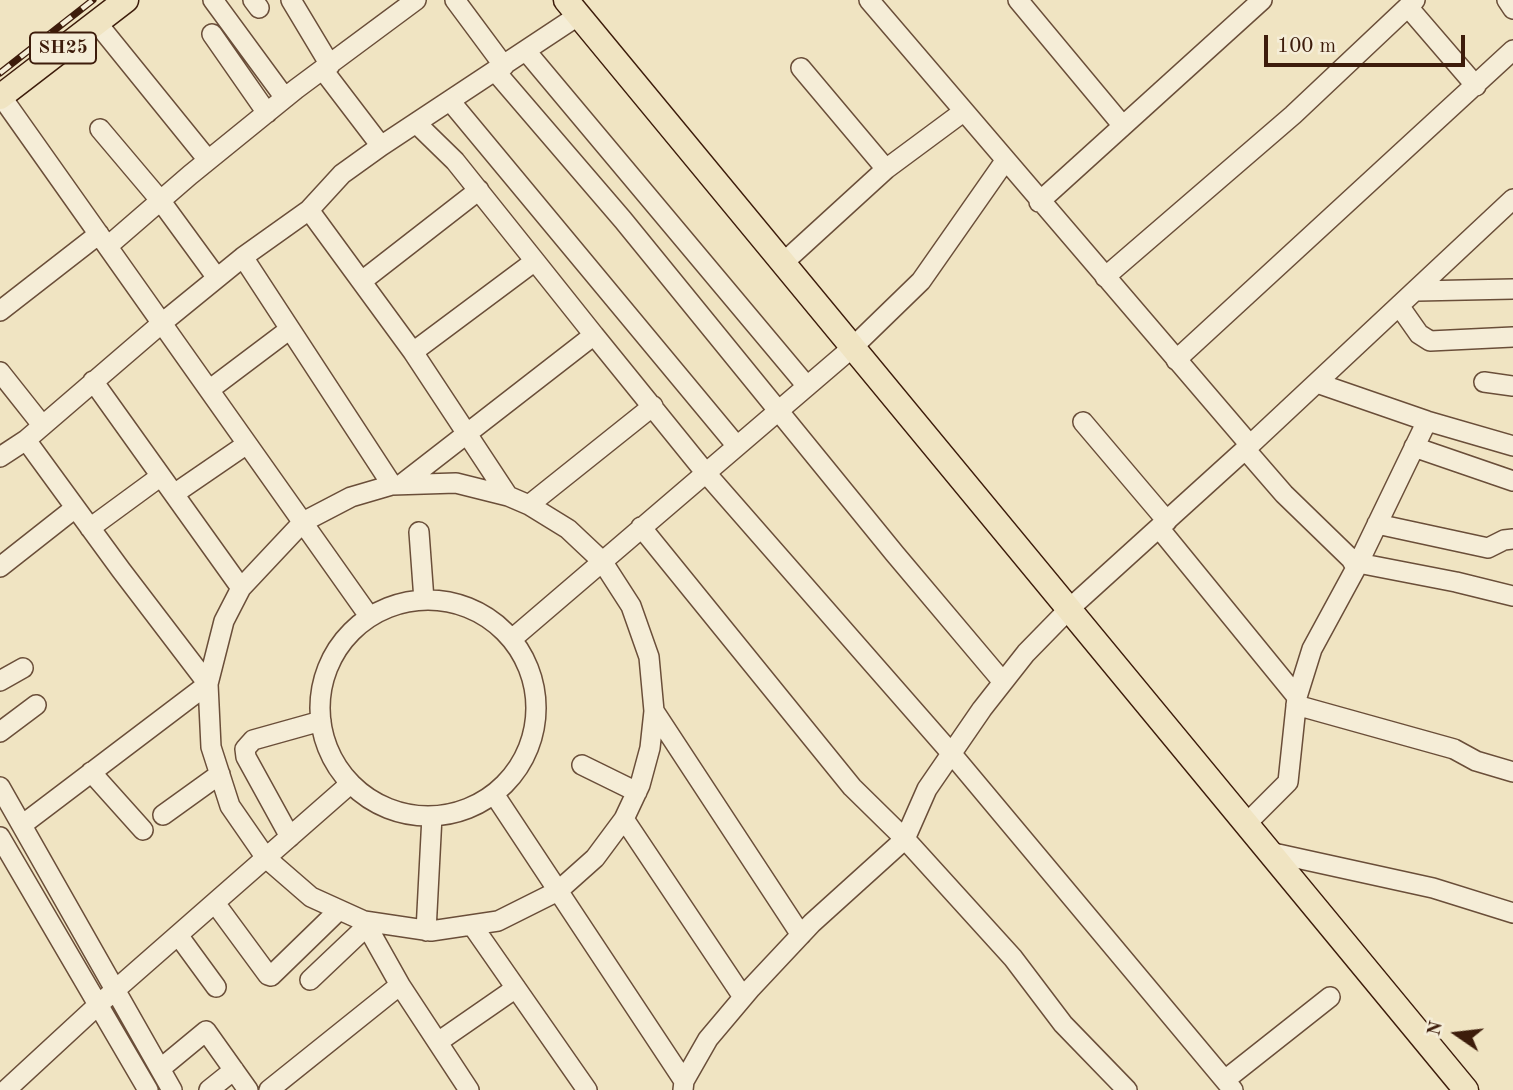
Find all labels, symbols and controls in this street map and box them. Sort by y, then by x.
scale bar [1268,21,1469,65]
road number: SH25 [30,32,96,64]
text: 100 m [1277,36,1336,57]
north arrow [1422,999,1492,1069]
text: N [1425,1019,1447,1038]

